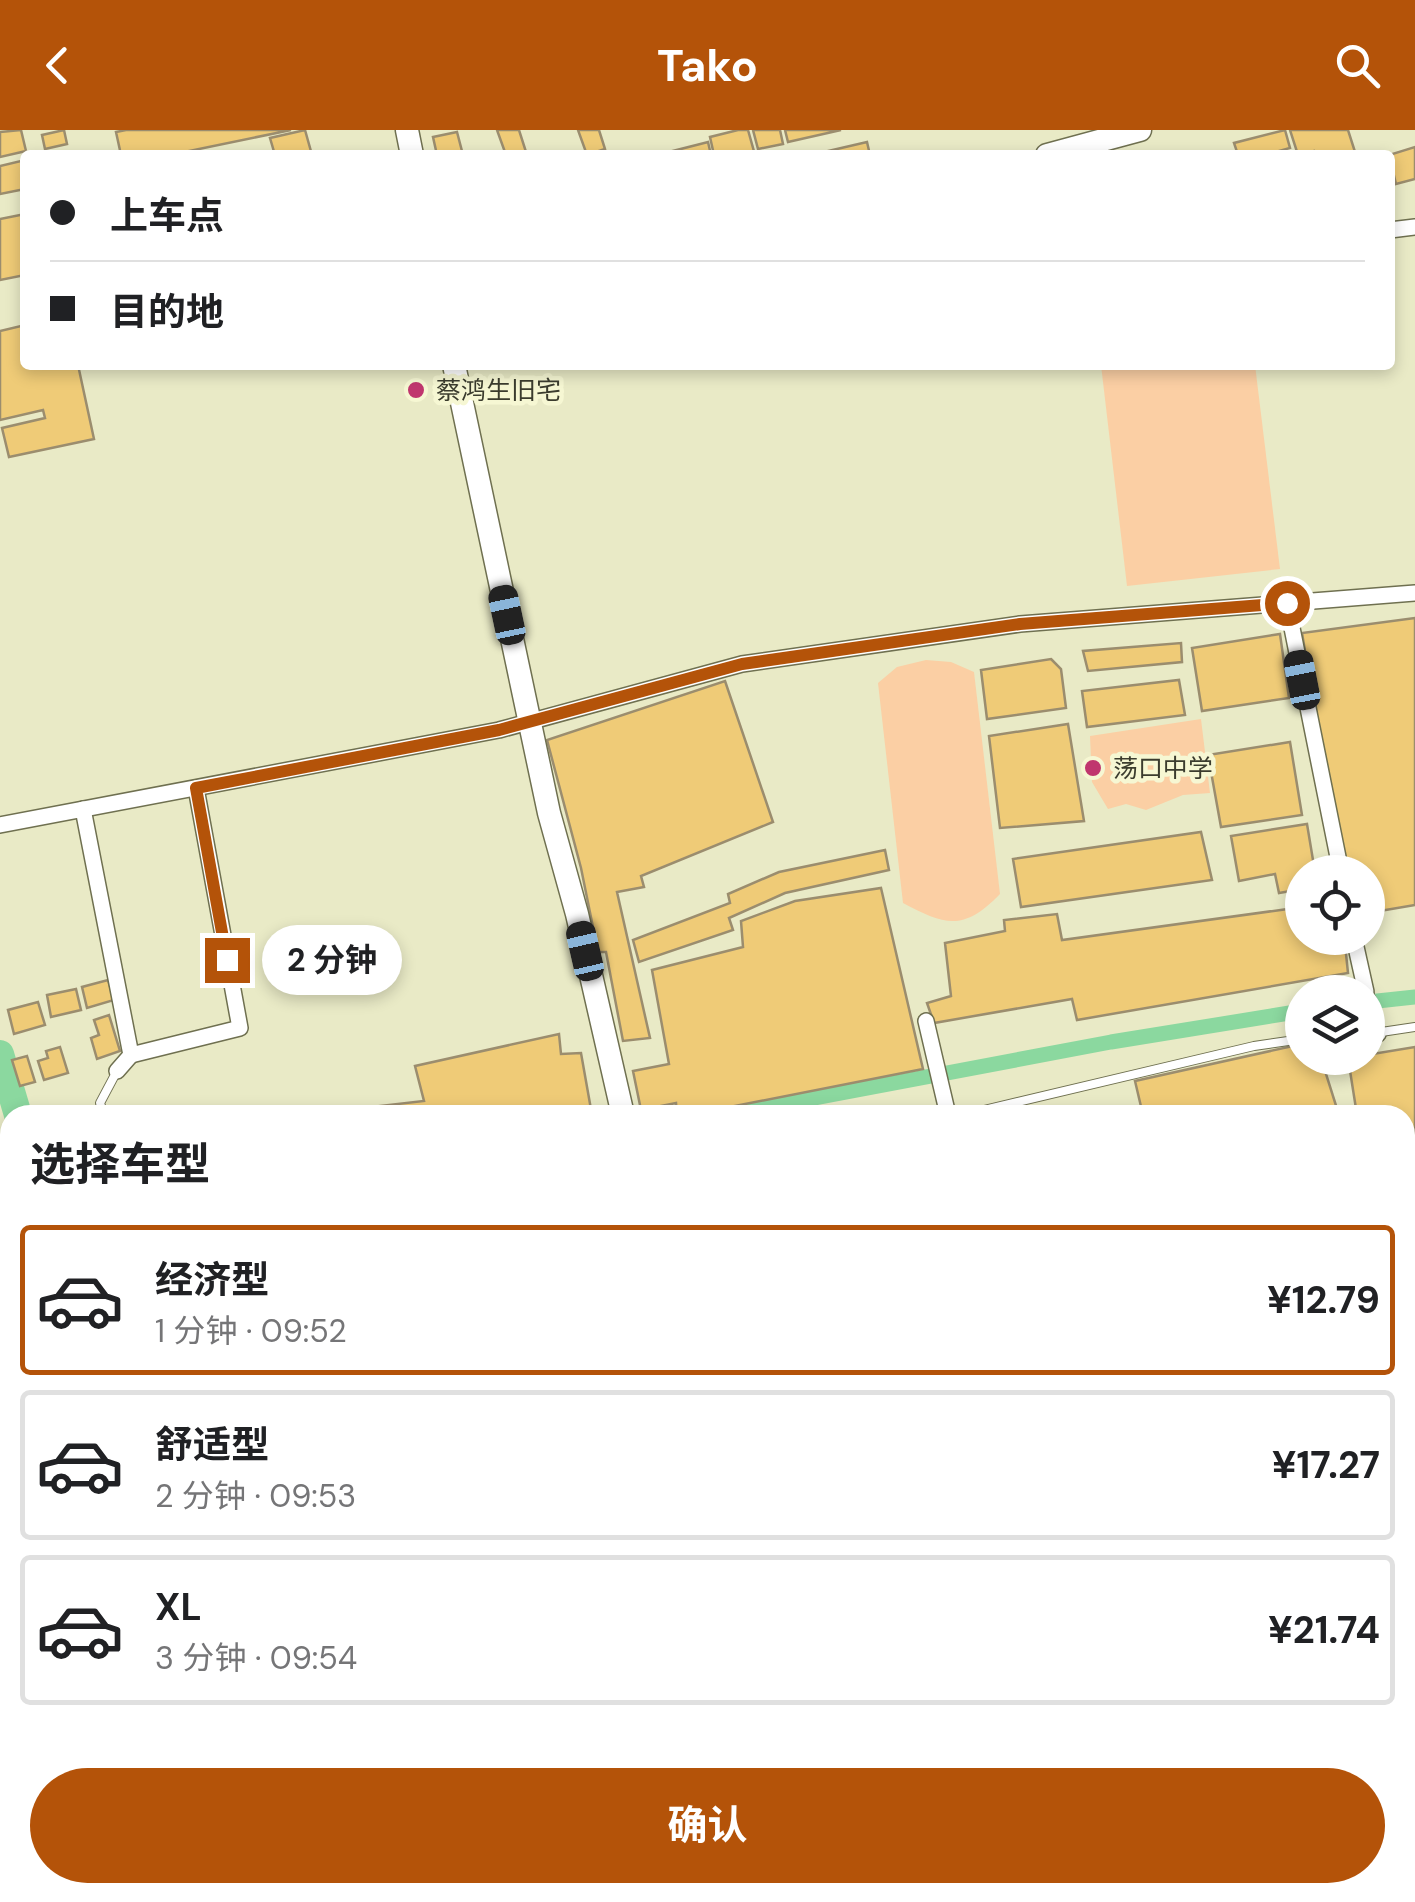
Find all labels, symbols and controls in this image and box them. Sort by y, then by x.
text: Tako [657,36,758,95]
icon: back [30,38,85,93]
icon: search [1330,38,1385,93]
text: 上车点 [110,191,224,241]
text: 目的地 [110,287,224,337]
place label: 蔡鸿生旧宅 [436,374,561,407]
marker: 蔡鸿生旧宅 [405,379,427,401]
route start [1265,581,1310,626]
car [486,583,528,647]
car [1282,648,1322,712]
place label: 荡口中学 [1113,752,1213,785]
marker: 荡口中学 [1082,757,1104,779]
map controls [1285,855,1385,1075]
button: locate [1285,855,1385,955]
car [564,918,606,984]
callout: 2 分钟 [262,925,402,995]
route end [205,938,250,983]
text: 2 分钟 [287,939,377,981]
button: layers [1285,975,1385,1075]
text: 选择车型 [30,1135,210,1194]
icon: car [35,1255,125,1345]
text: 经济型 [155,1255,269,1305]
text: ¥12.79 [1267,1275,1380,1325]
text: 1 分钟 · 09:52 [155,1310,347,1352]
icon: car [35,1420,125,1510]
text: 舒适型 [155,1420,269,1470]
text: ¥17.27 [1272,1440,1380,1490]
text: 2 分钟 · 09:53 [155,1475,356,1517]
text: XL [155,1582,202,1632]
icon: car [35,1585,125,1675]
text: ¥21.74 [1268,1605,1380,1655]
text: 3 分钟 · 09:54 [155,1637,357,1679]
button: 确认 [30,1768,1385,1883]

